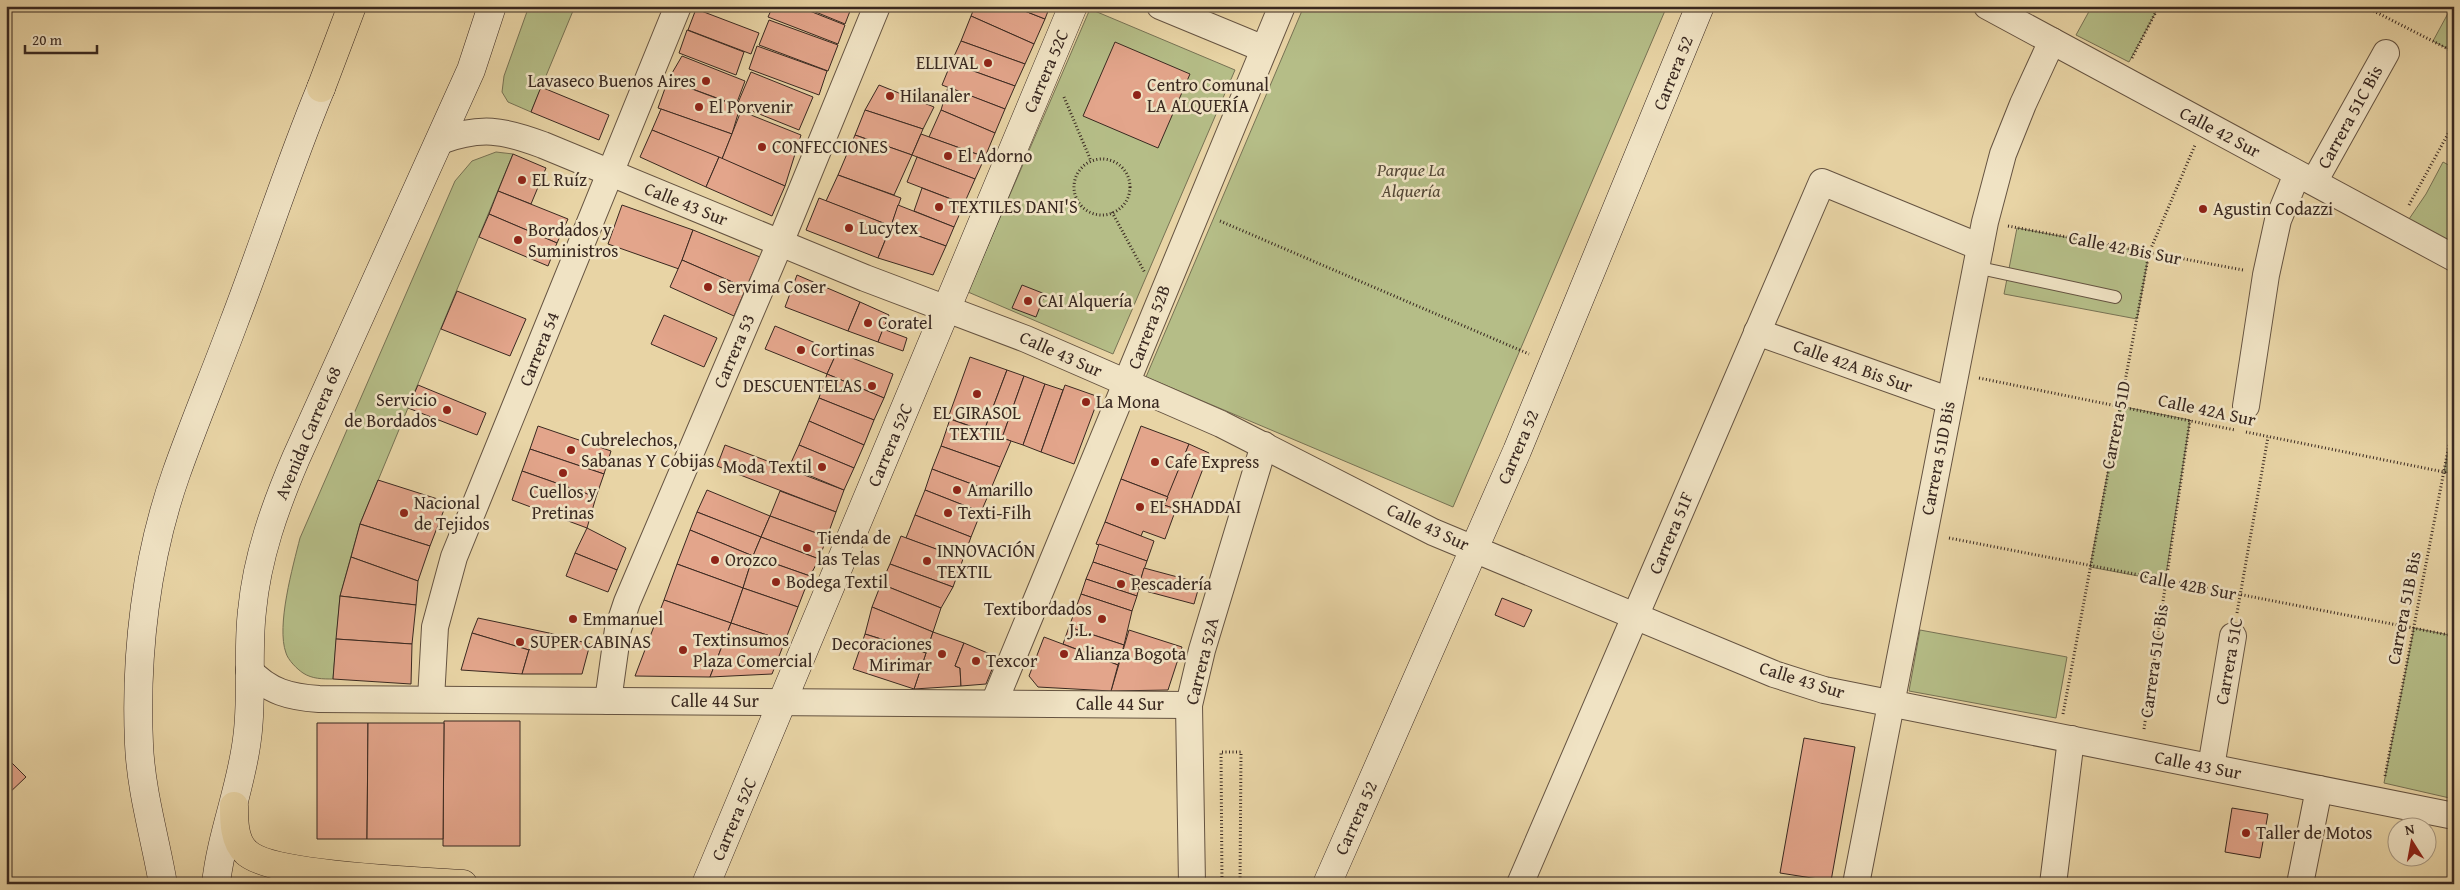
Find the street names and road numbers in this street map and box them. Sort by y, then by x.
street label: Carrera 52C [1016,25,1075,117]
street label: Carrera 52 [1645,31,1700,114]
street label: Carrera 51C Bis [2310,60,2389,173]
street label: Calle 42 Sur [2175,99,2266,164]
street label: Calle 43 Sur [640,175,733,233]
street label: Calle 42 Bis Sur [2066,223,2184,272]
street label: Carrera 52B [1120,281,1177,373]
street label: Carrera 54 [511,307,566,390]
street label: Carrera 53 [706,309,761,392]
street label: Calle 43 Sur [1015,323,1107,384]
street label: Calle 42A Bis Sur [1790,331,1917,400]
street label: Avenida Carrera 68 [267,362,348,504]
street label: Carrera 51D [2094,378,2137,471]
street label: Calle 42A Sur [2156,386,2259,433]
street label: Carrera 52C [860,399,919,491]
street label: Carrera 51D Bis [1913,399,1962,517]
street label: Carrera 52 [1490,405,1545,488]
street label: Carrera 51F [1641,487,1700,578]
street label: Calle 43 Sur [1383,496,1474,558]
street label: Carrera 51B Bis [2379,549,2428,667]
street label: Calle 42B Sur [2137,562,2239,607]
street label: Carrera 51C Bis [2132,602,2175,720]
street label: Carrera 52A [1178,614,1225,707]
street label: Carrera 51C [2208,615,2249,707]
street label: Calle 43 Sur [1756,654,1849,705]
street label: Calle 44 Sur [671,687,760,714]
street label: Calle 44 Sur [1076,690,1165,717]
street label: Calle 43 Sur [2152,743,2244,786]
street label: Carrera 52C [704,773,763,865]
street label: Carrera 52 [1327,777,1384,859]

